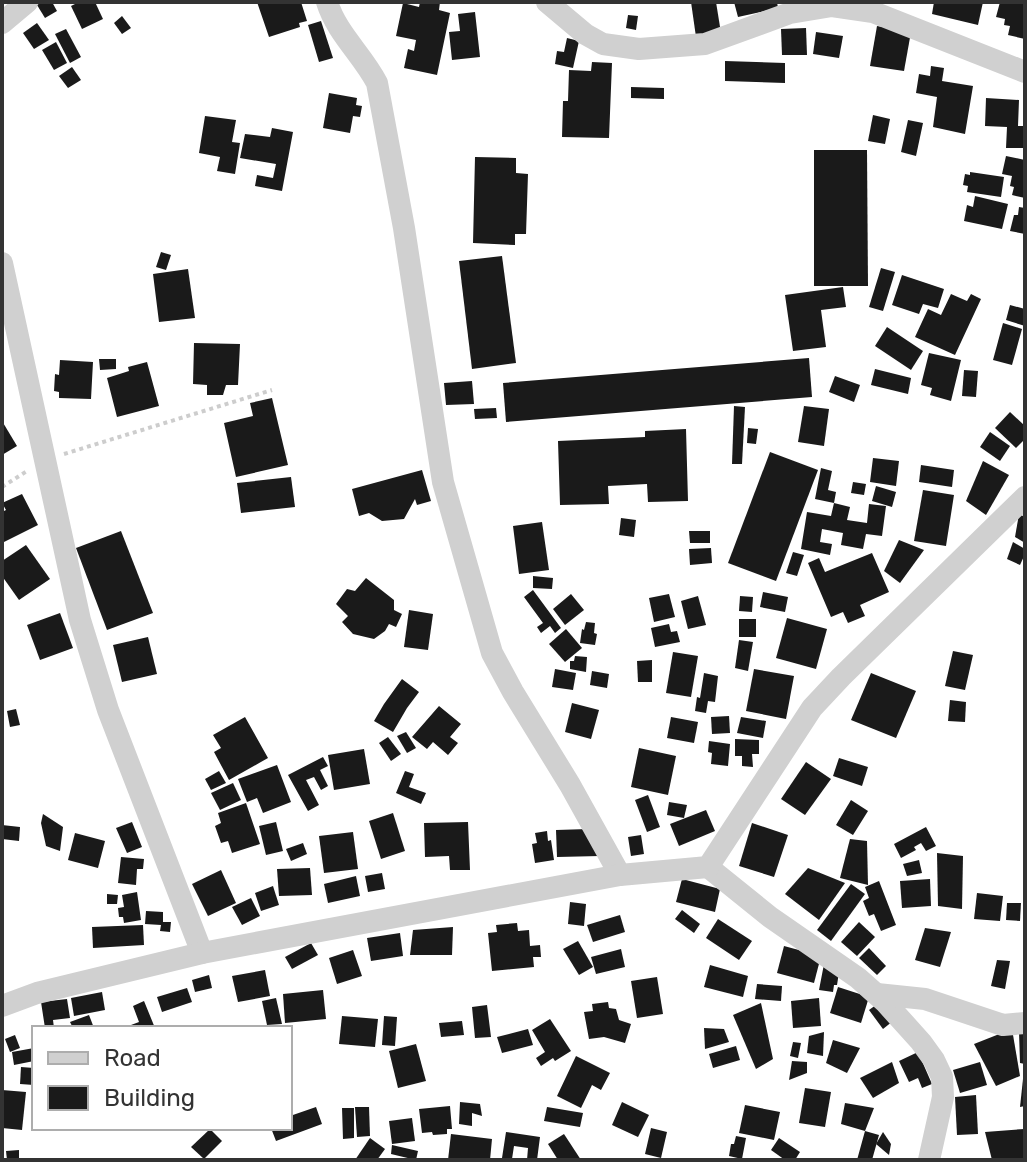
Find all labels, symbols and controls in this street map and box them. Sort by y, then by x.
legend [32,1026,292,1130]
text: Road [104,1044,161,1072]
text: Building [104,1084,195,1112]

